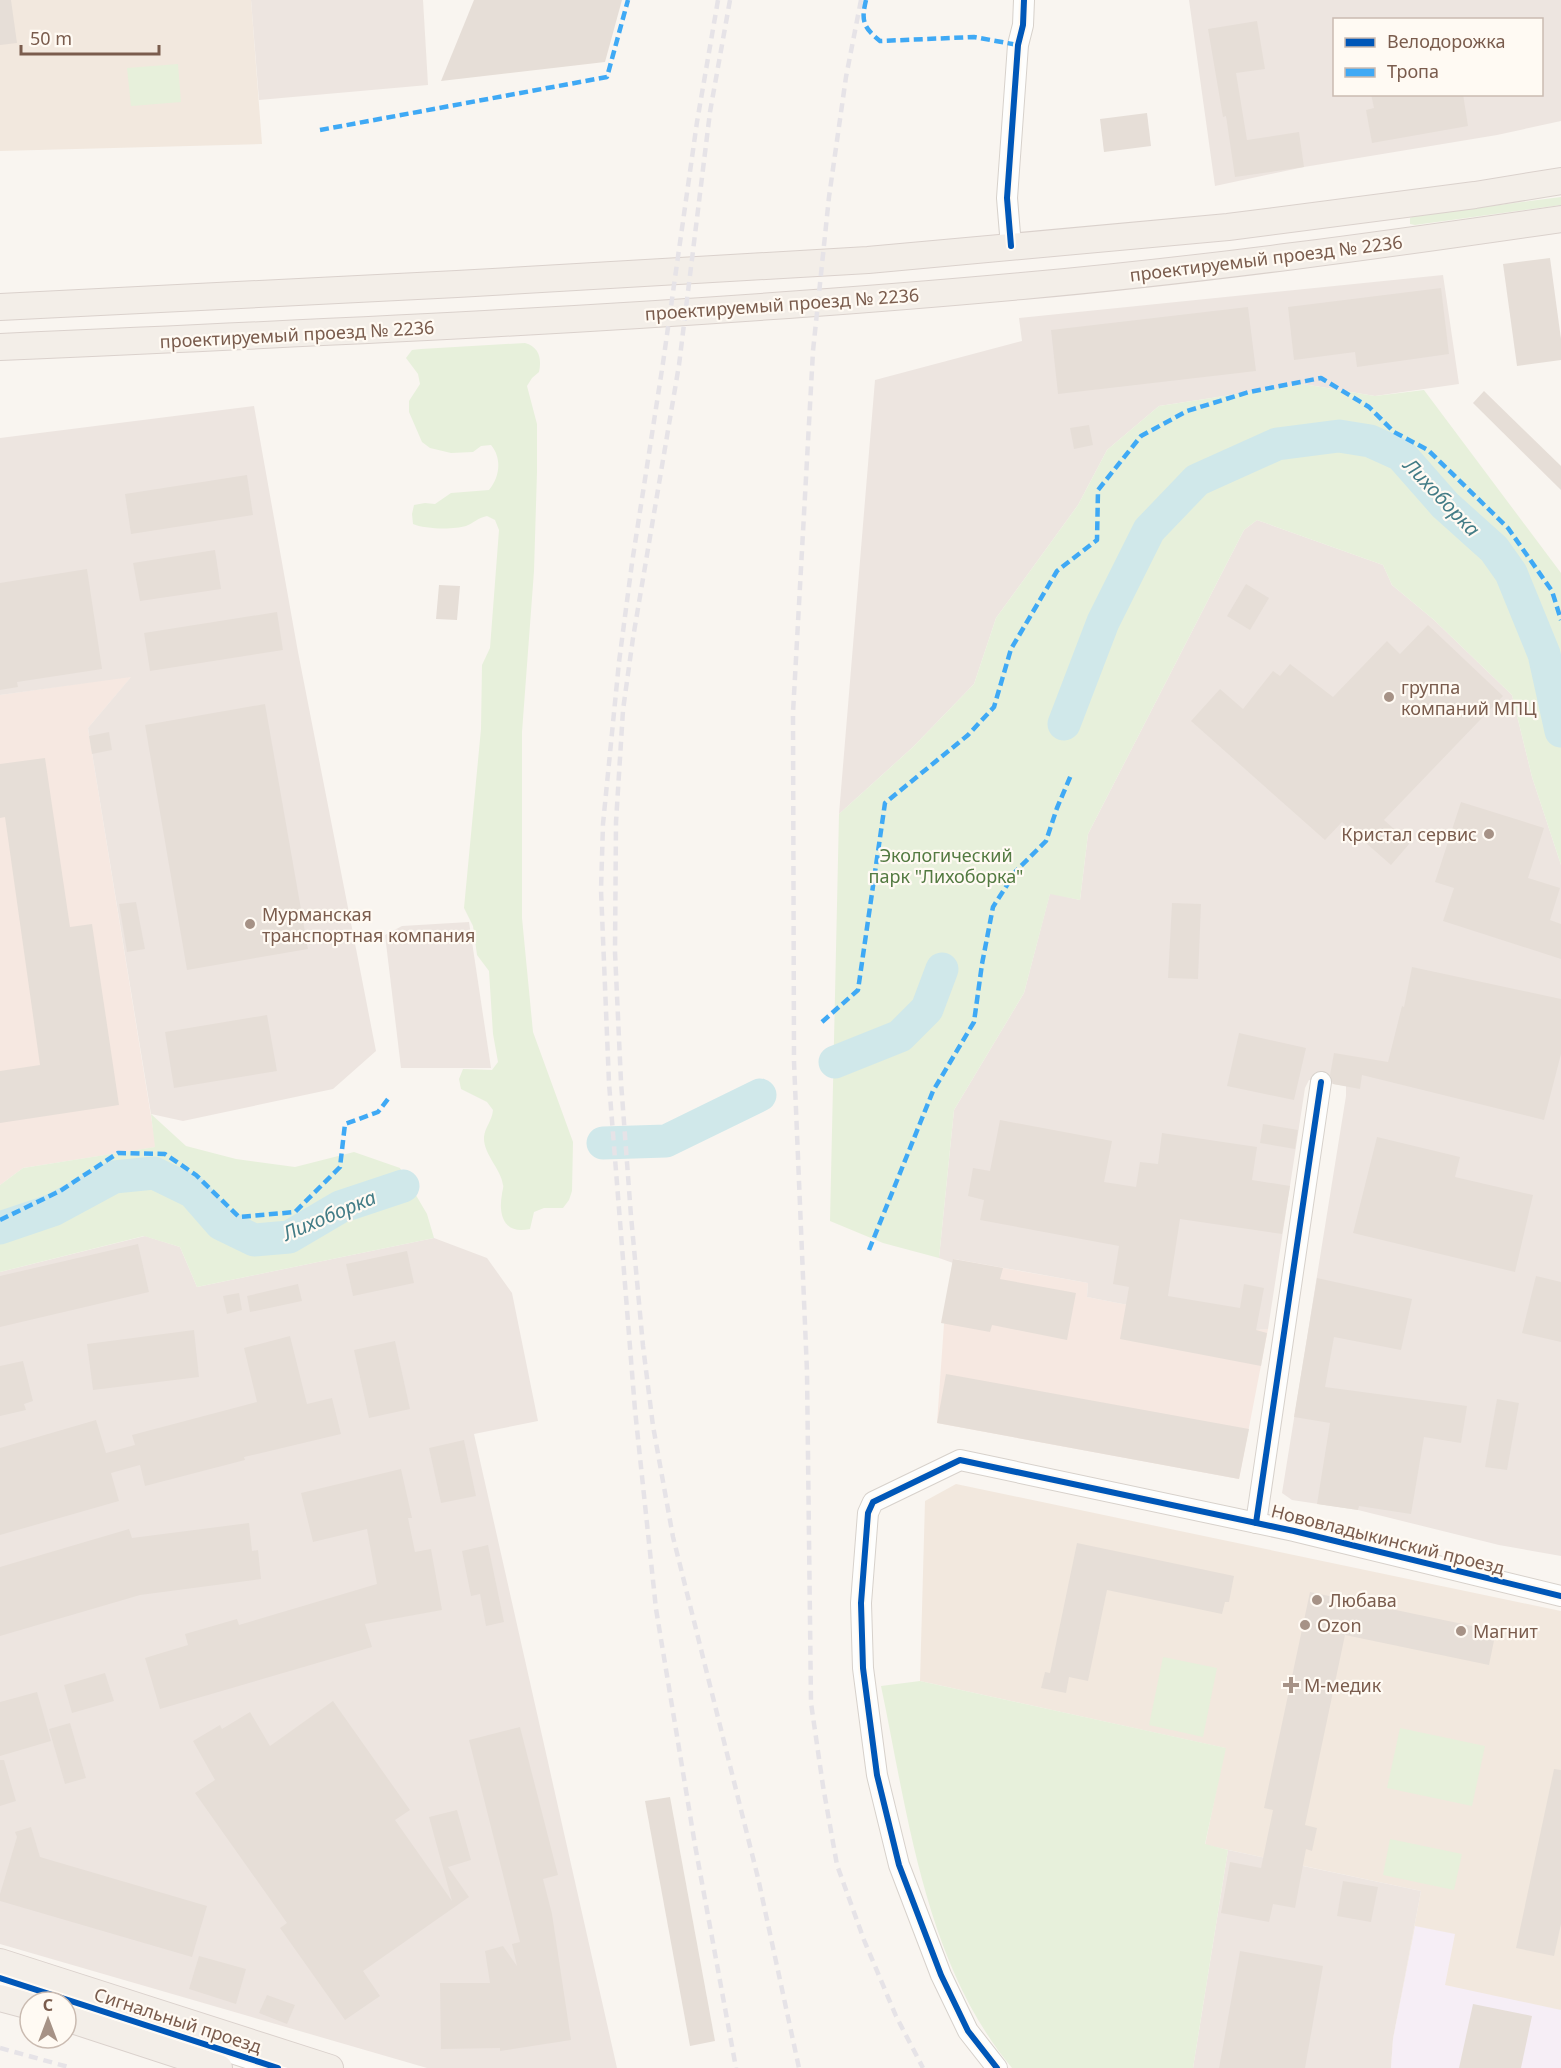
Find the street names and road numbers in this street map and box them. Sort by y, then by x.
street label: проектируемый проезд № 2236 [1128,229,1404,287]
street label: проектируемый проезд № 2236 [644,282,920,326]
street label: проектируемый проезд № 2236 [159,315,435,353]
street label: Нововладыкинский проезд [1269,1498,1507,1580]
street label: Сигнальный проезд [91,1982,265,2058]

